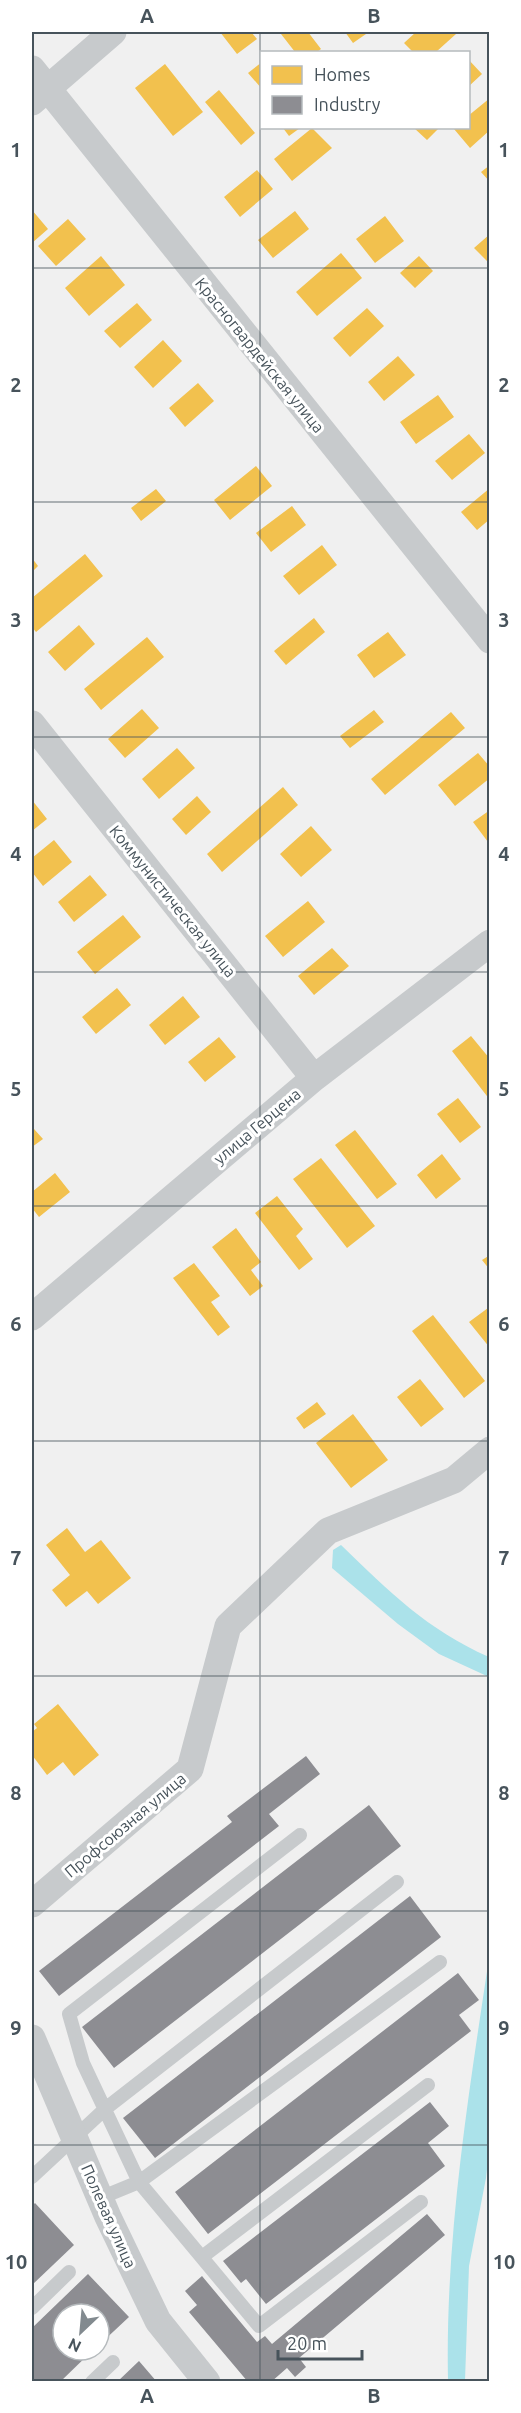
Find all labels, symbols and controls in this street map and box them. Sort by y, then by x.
text: A [140,4,154,27]
text: B [367,4,381,27]
legend [260,51,470,129]
text: Homes [314,64,371,84]
text: Industry [314,94,381,114]
text: 1 [10,138,22,161]
text: 1 [498,138,510,161]
street label: Красногвардейская улица [192,274,328,436]
text: 2 [10,373,22,396]
text: 2 [498,373,510,396]
text: 3 [10,608,22,631]
text: 3 [498,608,510,631]
street label: Коммунистическая улица [106,821,240,981]
text: 4 [10,842,22,865]
text: 4 [498,842,510,865]
text: 5 [10,1077,22,1100]
text: 5 [498,1077,510,1100]
street label: улица Герцена [210,1084,304,1168]
text: 6 [10,1312,22,1335]
text: 6 [498,1312,510,1335]
text: 7 [10,1546,22,1569]
text: 7 [498,1546,510,1569]
street label: Профсоюзная улица [61,1769,189,1881]
text: 8 [10,1781,22,1804]
text: 8 [498,1781,510,1804]
text: 9 [10,2016,22,2039]
text: 9 [498,2016,510,2039]
street label: Полевая улица [78,2161,140,2271]
text: 10 [5,2250,27,2273]
text: 10 [493,2250,515,2273]
north arrow [51,2302,111,2362]
scale bar [278,2323,362,2361]
text: 20 m [287,2333,327,2353]
text: N [65,2335,84,2356]
text: A [140,2384,154,2407]
text: B [367,2384,381,2407]

